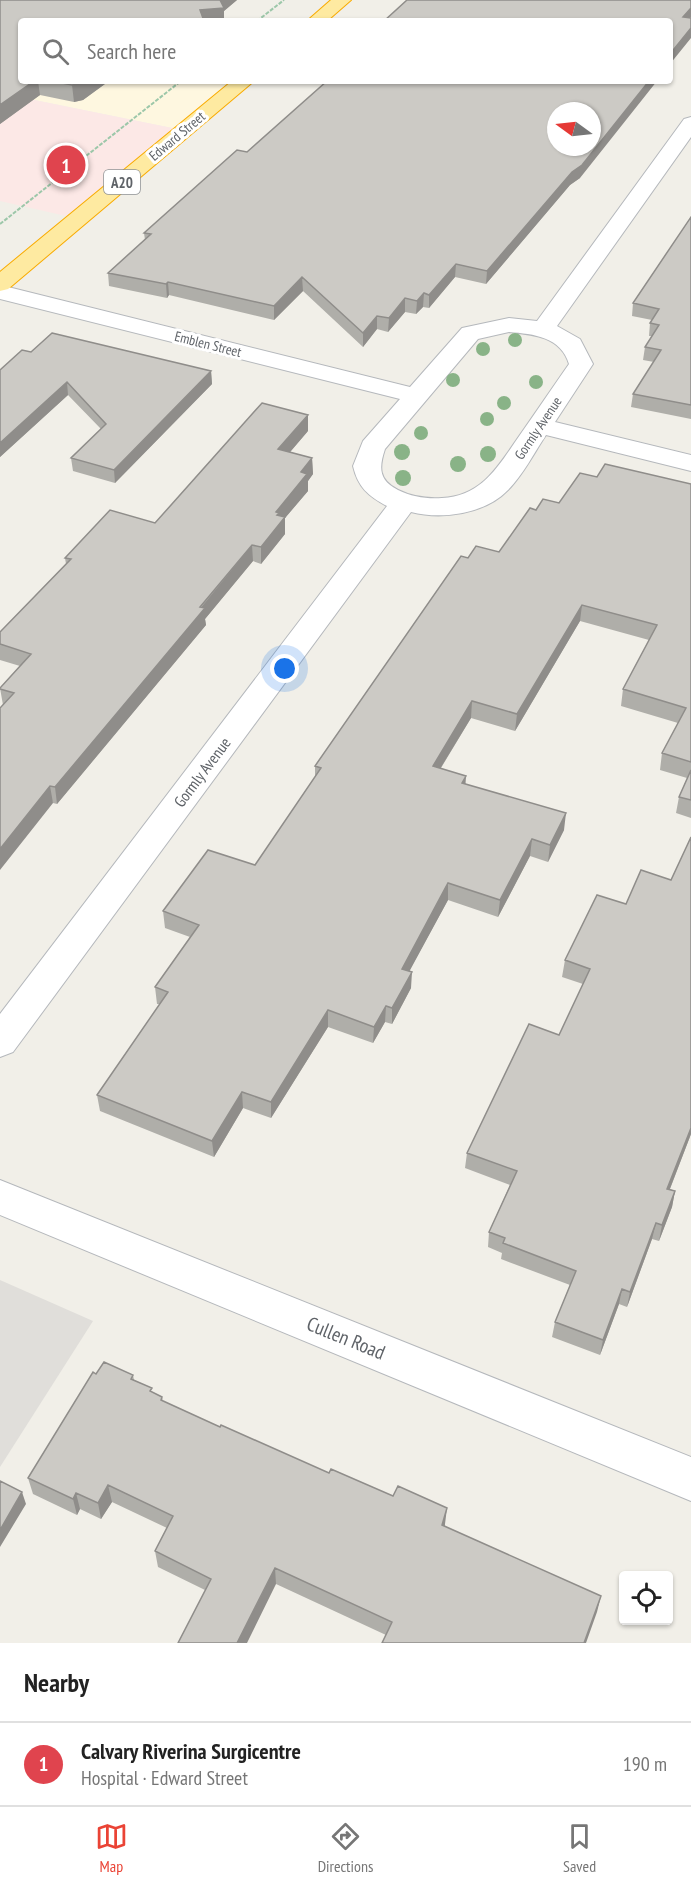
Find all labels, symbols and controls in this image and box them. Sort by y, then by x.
search box [18,18,673,84]
icon: search [39,35,72,68]
text: Search here [87,37,176,65]
north arrow [547,102,601,156]
street label: Edward Street [145,107,209,165]
pin: 1 [46,142,86,188]
road number: A20 [104,170,140,194]
street label: Emblen Street [173,327,243,361]
street label: Gormly Avenue [510,393,566,463]
your location [270,654,299,683]
street label: Gormly Avenue [169,733,235,811]
street label: Cullen Road [303,1311,389,1365]
map controls [619,1571,673,1625]
button: locate [619,1571,673,1625]
text: Nearby [24,1666,89,1699]
text: Calvary Riverina Surgicentre [81,1737,301,1765]
text: 1 [39,1751,48,1777]
text: 190 m [623,1751,667,1777]
text: Hospital · Edward Street [81,1765,248,1791]
tab: Map [95,1820,128,1876]
tab: Directions [318,1820,373,1876]
tab: Saved [563,1820,596,1876]

